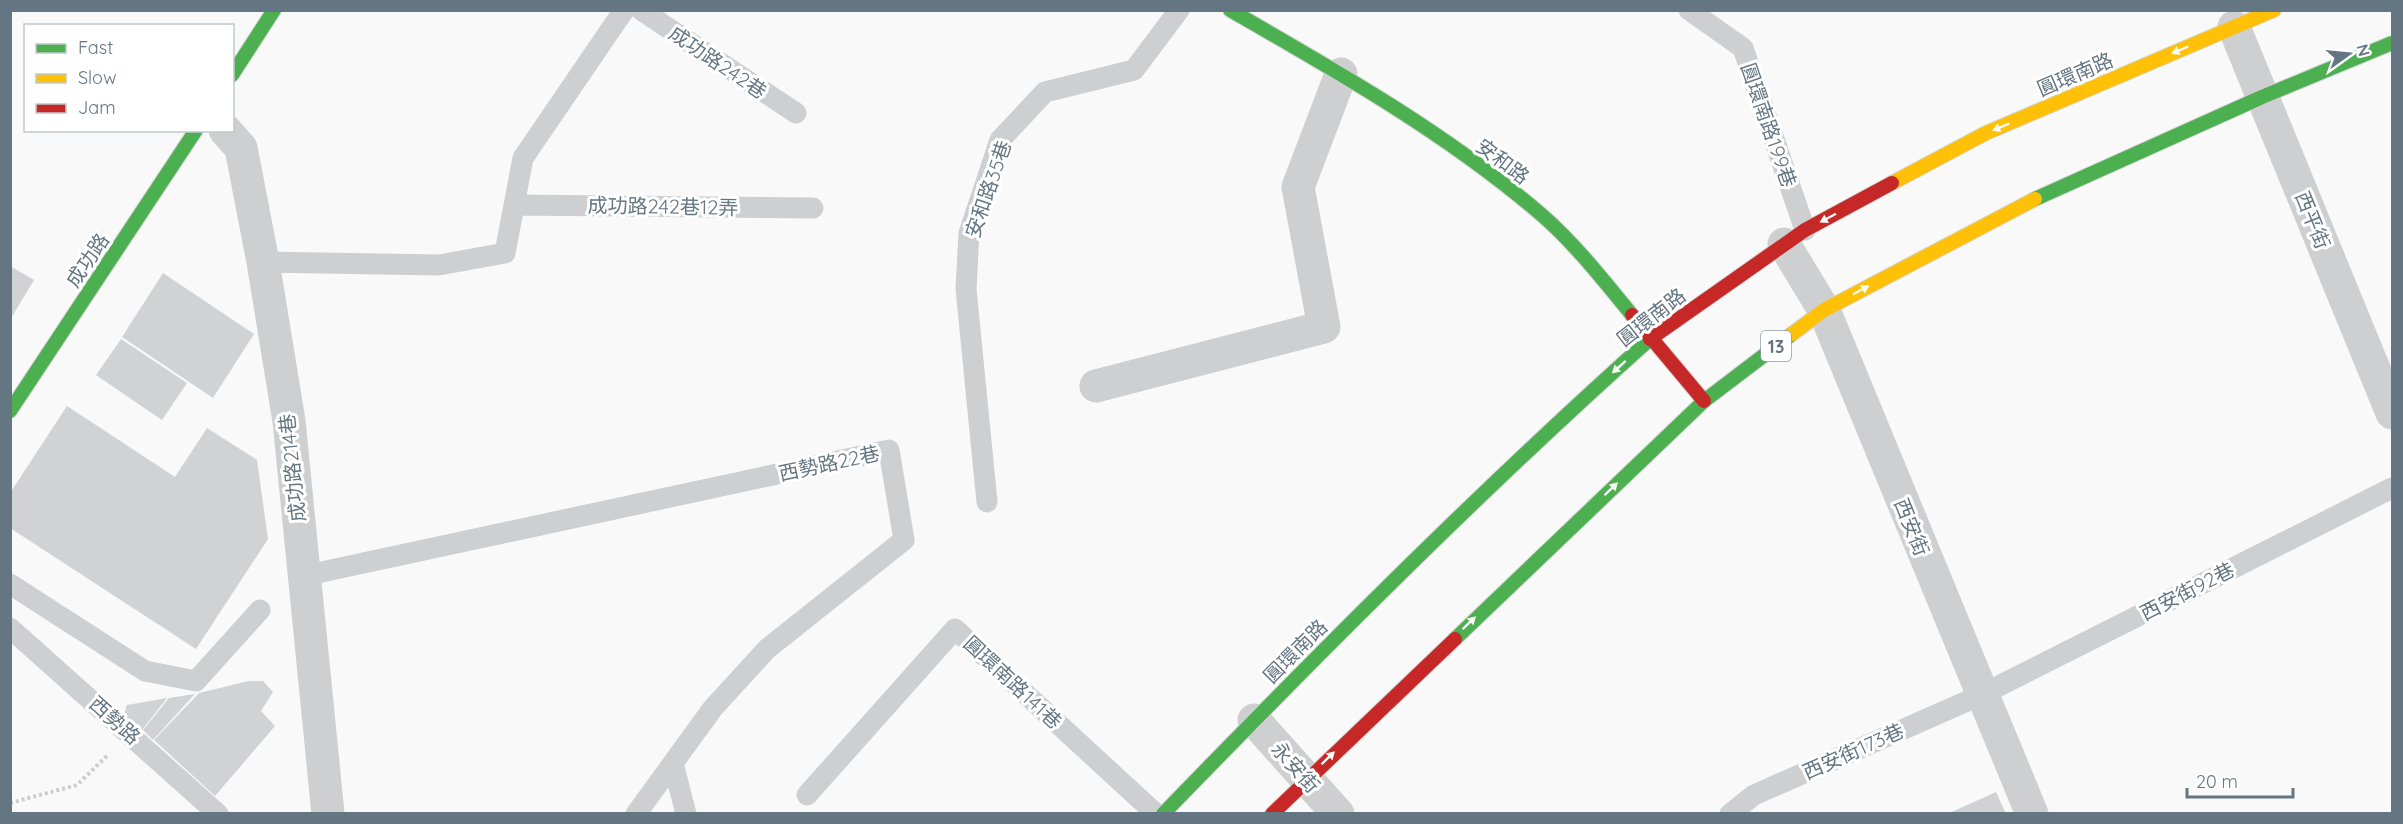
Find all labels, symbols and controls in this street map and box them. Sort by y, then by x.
street label: 成功路242巷 [664,20,772,104]
legend [24,24,234,132]
north arrow [2319,24,2379,84]
text: Fast [78,36,113,59]
text: N [2352,42,2375,58]
one-way arrow [2171,46,2189,55]
street label: 圓環南路 [2033,47,2117,101]
street label: 圓環南路199巷 [1736,60,1802,190]
text: Slow [78,66,116,89]
text: Jam [78,96,116,119]
one-way arrow [1991,122,2009,132]
street label: 安和路 [1472,133,1534,189]
street label: 安和路35巷 [960,137,1016,241]
street label: 西平街 [2290,188,2336,252]
street label: 成功路242巷12弄 [587,192,739,220]
one-way arrow [1820,213,1837,223]
street label: 成功路 [60,228,114,292]
street label: 圓環南路 [1612,283,1690,351]
one-way arrow [1853,285,1870,295]
road number: 13 [1761,331,1791,361]
one-way arrow [1611,360,1626,374]
street label: 成功路214巷 [274,413,310,523]
street label: 西勢路22巷 [776,440,882,486]
one-way arrow [1603,482,1618,496]
street label: 西安街 [1889,495,1935,559]
street label: 西安街92巷 [2136,557,2238,625]
street label: 圓環南路 [1258,614,1332,688]
one-way arrow [1462,617,1476,631]
street label: 圓環南路141巷 [959,630,1067,734]
street label: 西勢路 [84,691,146,749]
street label: 西安街173巷 [1799,718,1907,784]
street label: 永安街 [1267,736,1325,798]
one-way arrow [1321,751,1335,765]
scale bar [2187,761,2294,799]
text: 20 m [2196,770,2238,793]

